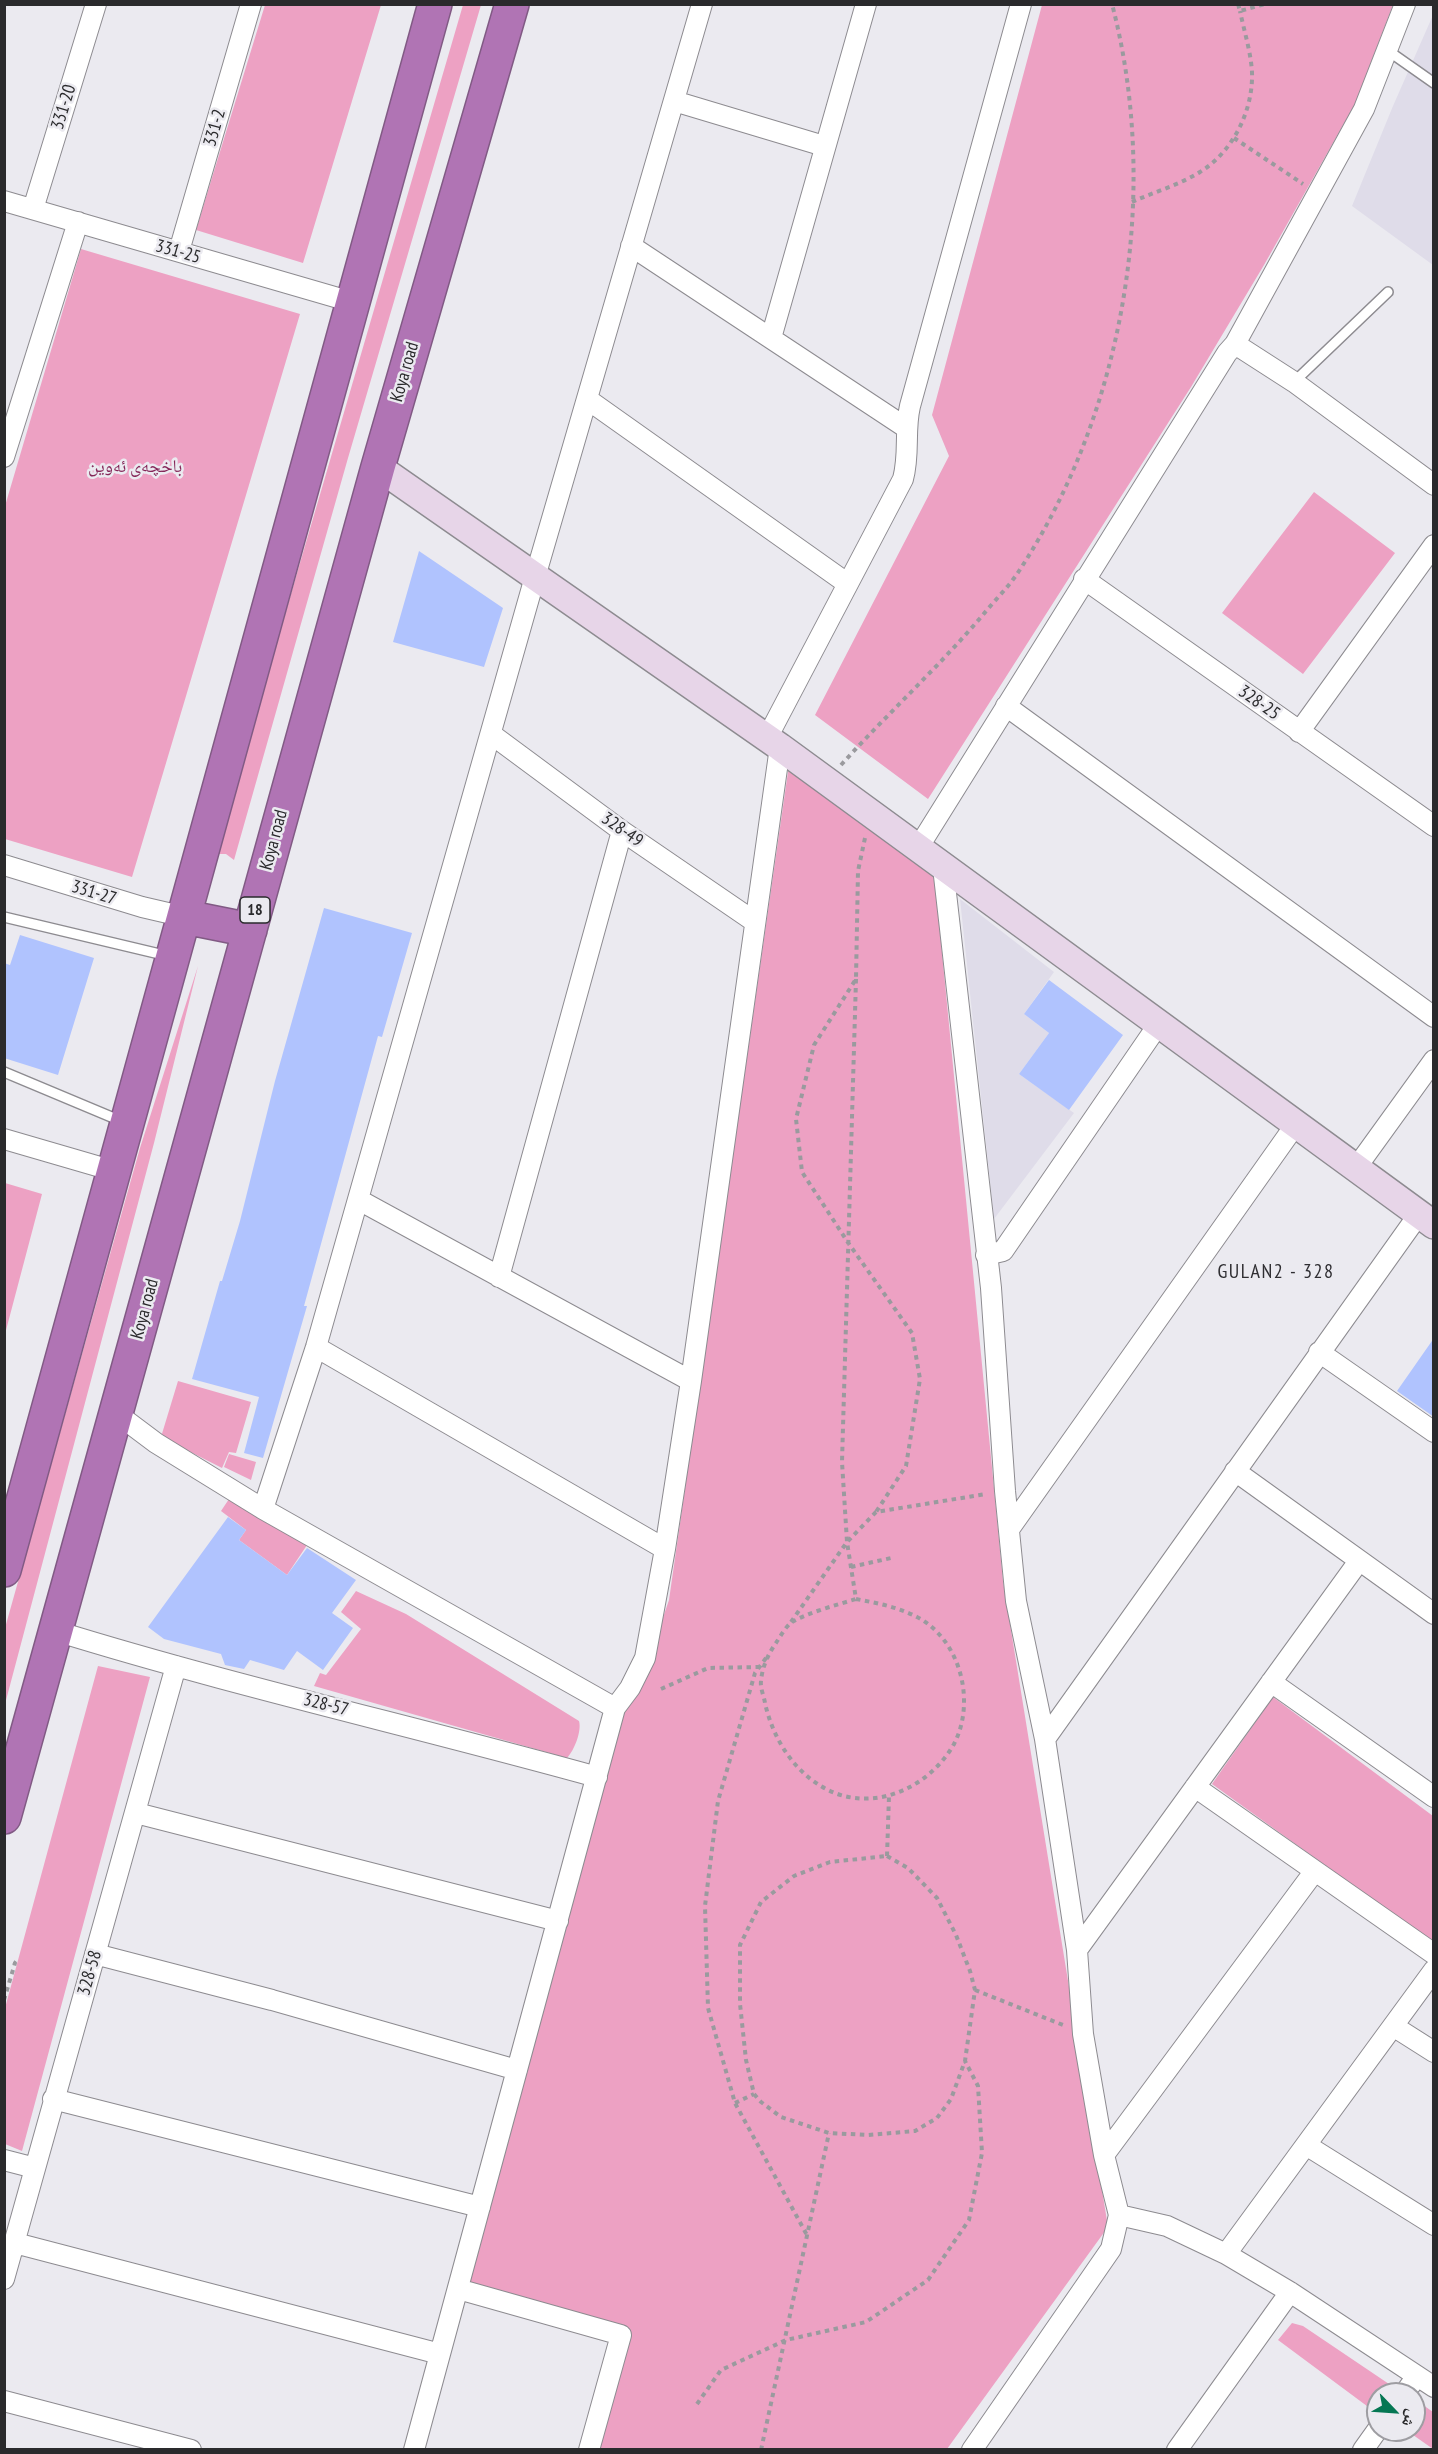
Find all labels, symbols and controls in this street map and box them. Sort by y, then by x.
street label: 331-20 [47,82,81,132]
street label: 331-2 [199,107,231,149]
street label: 331-25 [153,235,203,269]
street label: Koya road [386,340,424,404]
park label: باخچەی ئەوین [88,456,182,478]
street label: 328-25 [1234,681,1284,725]
street label: Koya road [256,808,292,872]
street label: 328-49 [597,808,647,852]
street label: 331-27 [69,876,119,910]
road number: 18 [240,897,270,923]
district label: GULAN2 - 328 [1217,1260,1335,1284]
street label: Koya road [127,1277,163,1341]
street label: 328-57 [301,1689,351,1721]
street label: 328-58 [73,1948,107,1998]
north arrow [1366,2382,1426,2442]
text: ش [1398,2407,1423,2431]

